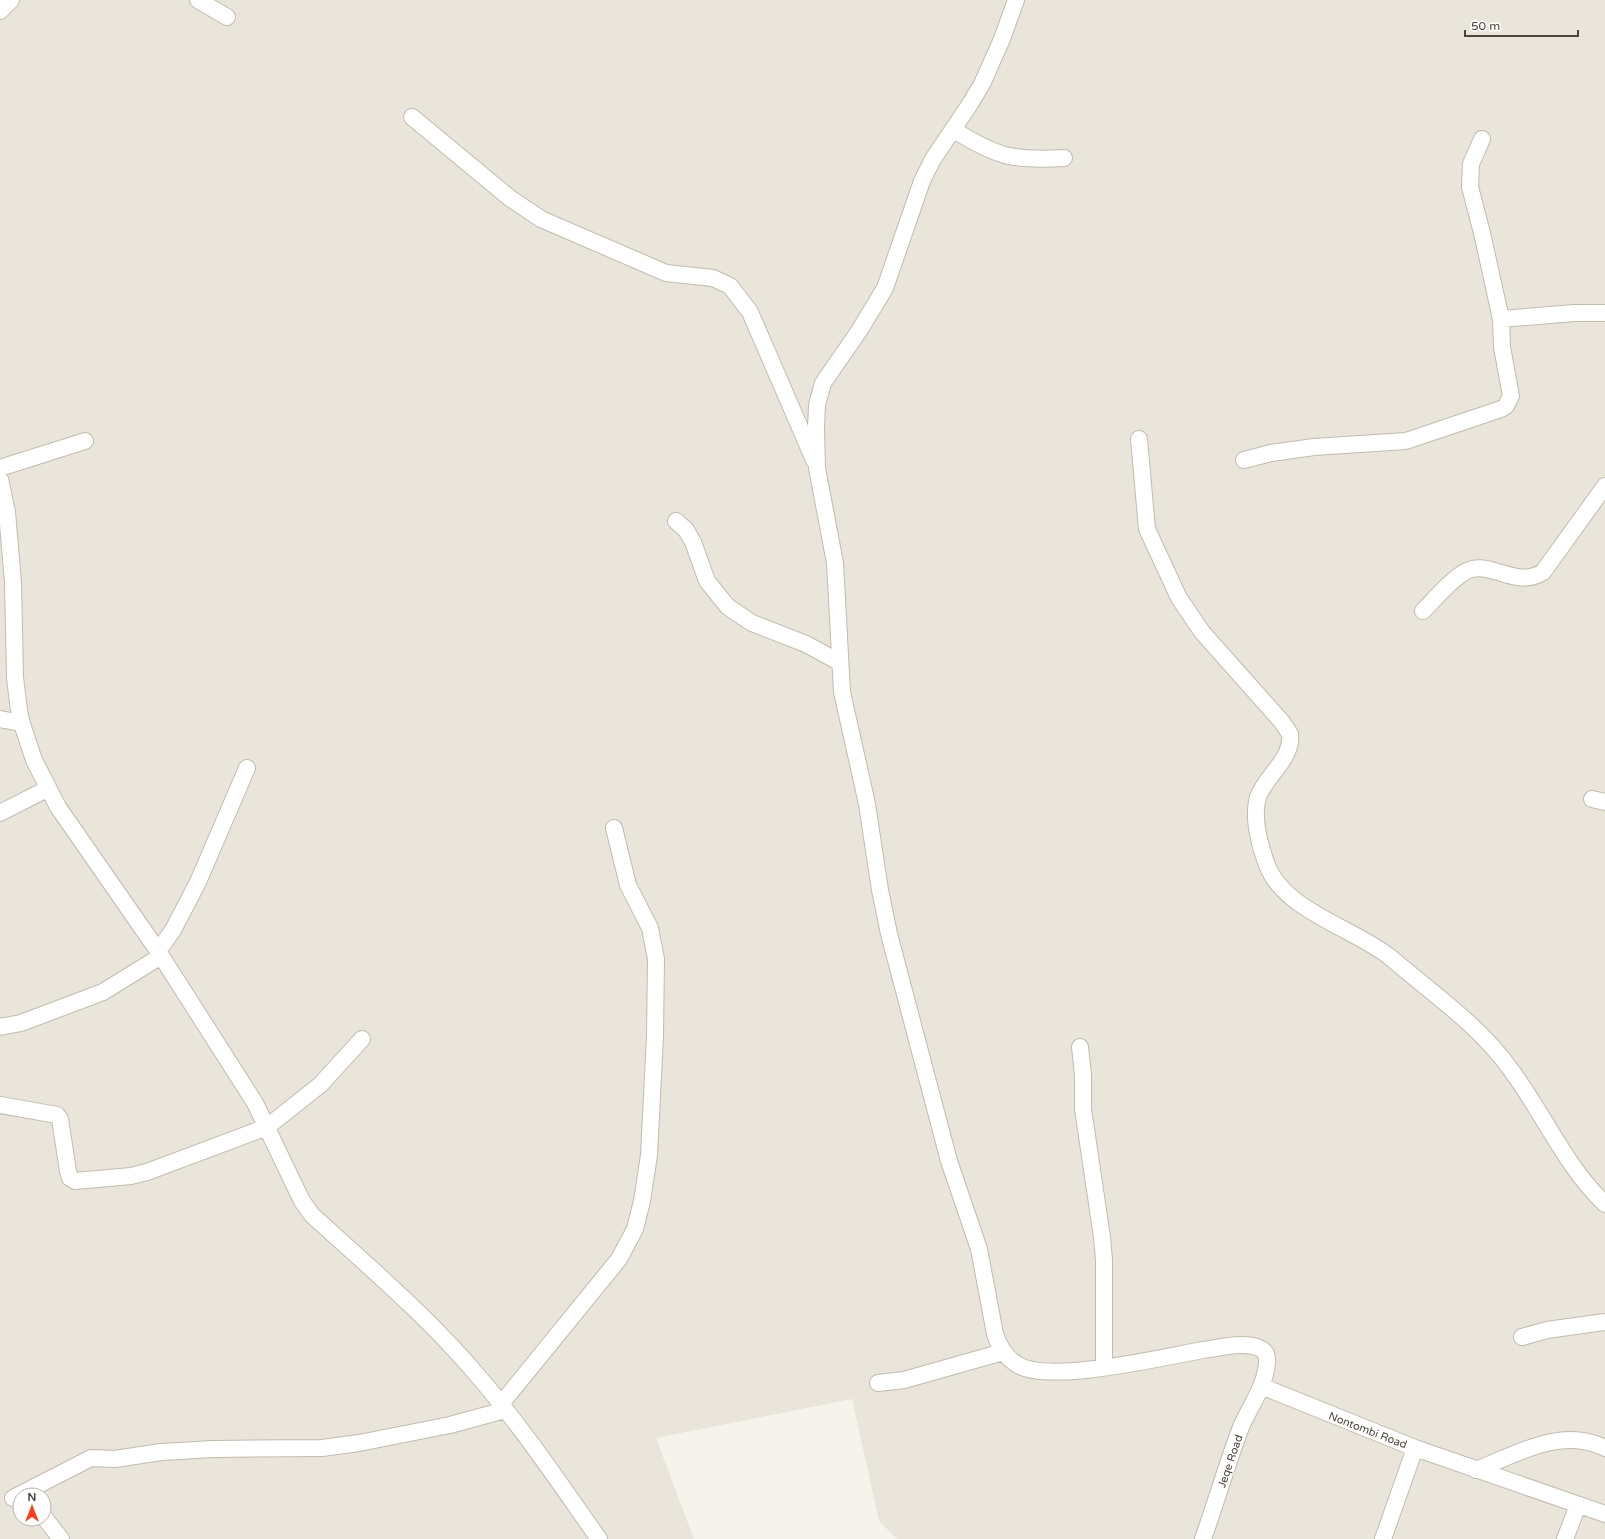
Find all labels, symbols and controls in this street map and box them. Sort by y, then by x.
scale bar [1465,12,1578,38]
text: 50 m [1471,19,1500,33]
street label: Nontombi Road [1327,1410,1409,1451]
street label: Jeqe Road [1215,1433,1246,1489]
north arrow [12,1487,52,1527]
text: N [28,1491,36,1504]

